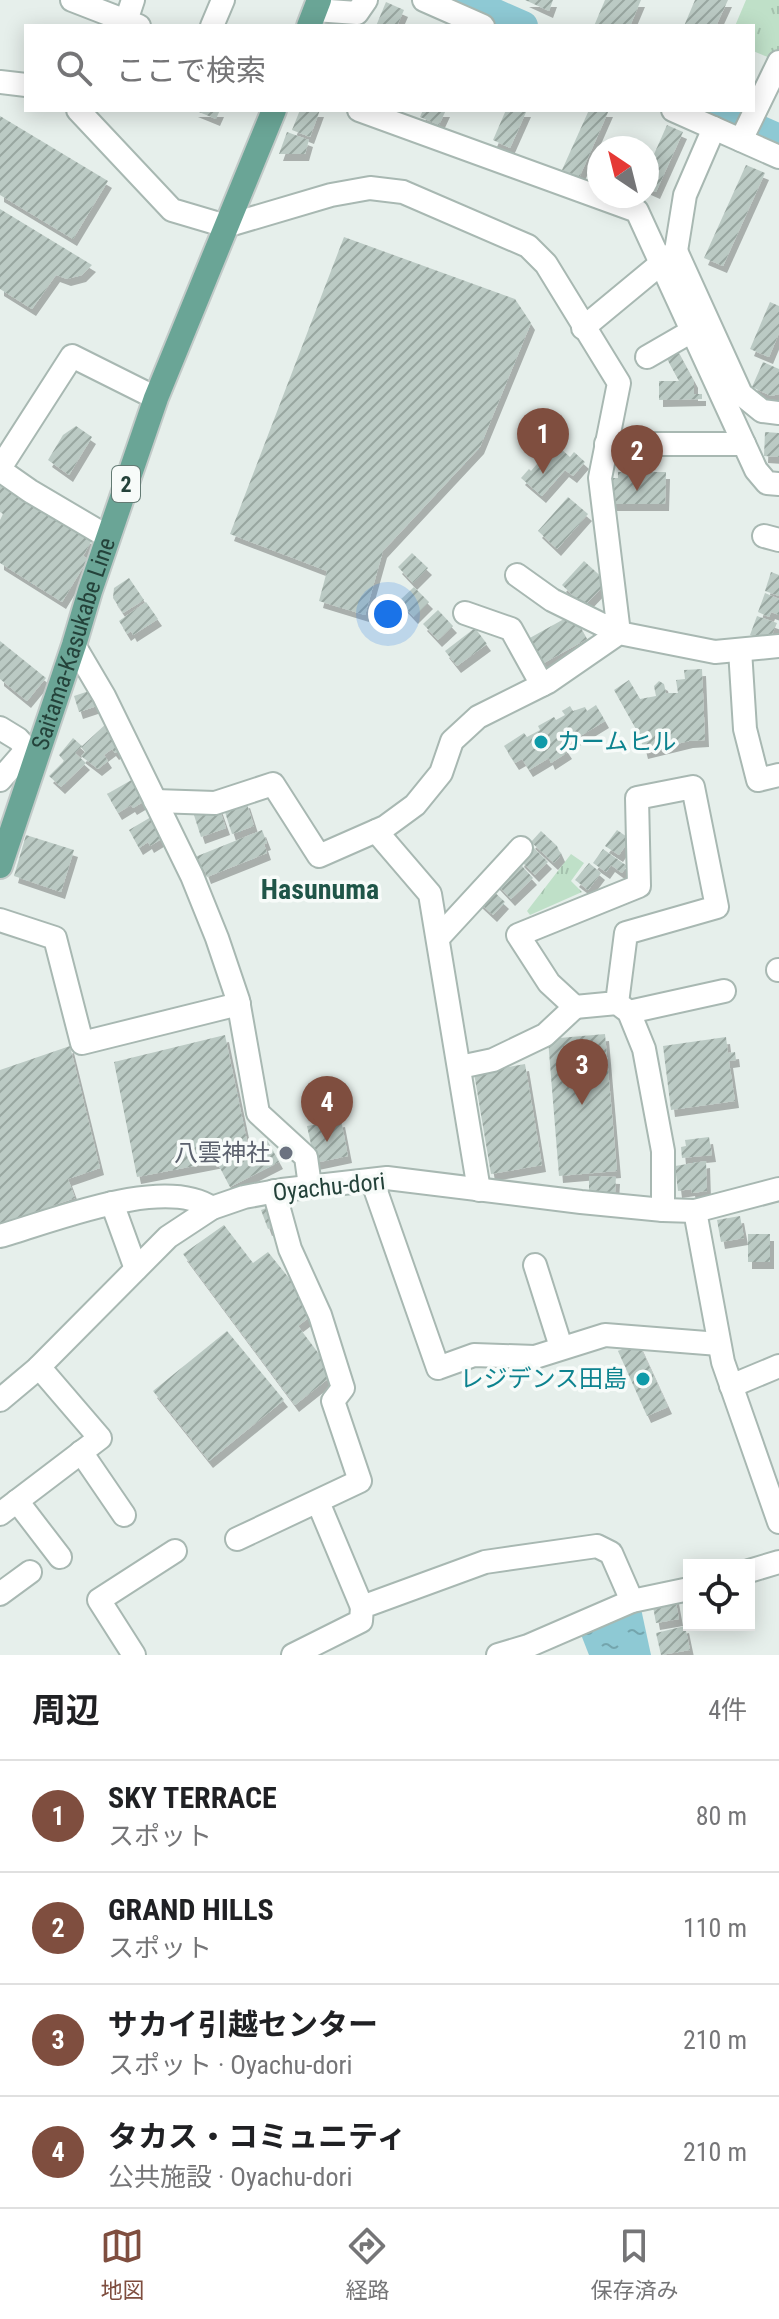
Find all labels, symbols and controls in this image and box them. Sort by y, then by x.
search box [24,24,755,112]
icon: search [52,46,96,90]
text: ここで検索 [116,53,266,88]
north arrow [587,136,659,208]
pin: 1 [517,408,569,474]
pin: 2 [611,425,663,491]
road number: 2 [112,466,140,502]
street label: Saitama-Kasukabe Line [26,534,121,754]
your location [368,594,408,634]
place label: カームヒル [557,728,676,756]
marker: カームヒル [532,733,550,751]
district label: Hasunuma [261,873,379,906]
pin: 3 [556,1039,608,1105]
pin: 4 [301,1076,353,1142]
place label: 八雲神社 [174,1139,270,1167]
marker: 八雲神社 [277,1144,295,1162]
street label: Oyachu-dori [271,1167,387,1207]
place label: レジデンス田島 [459,1365,627,1393]
marker: レジデンス田島 [634,1370,652,1388]
map controls [683,1559,755,1631]
button: locate [683,1559,755,1631]
text: 周辺 [32,1690,100,1730]
text: 4件 [708,1695,747,1725]
text: SKY TERRACE [108,1780,277,1815]
text: 1 [51,1801,65,1831]
text: 80 m [696,1801,747,1831]
text: スポット [108,1821,212,1851]
text: GRAND HILLS [108,1892,274,1927]
text: 2 [51,1913,65,1943]
text: 110 m [683,1913,747,1943]
text: スポット [108,1933,212,1963]
text: サカイ引越センター [108,2007,378,2042]
text: 3 [51,2025,65,2055]
text: 210 m [683,2025,747,2055]
text: スポット · Oyachu-dori [108,2050,352,2080]
text: タカス・コミュニティ [108,2119,406,2154]
text: 4 [51,2137,65,2167]
text: 210 m [683,2137,747,2167]
text: 公共施設 · Oyachu-dori [108,2162,352,2192]
tab: 地図 [100,2224,145,2304]
tab: 経路 [345,2224,390,2304]
tab: 保存済み [590,2224,679,2304]

